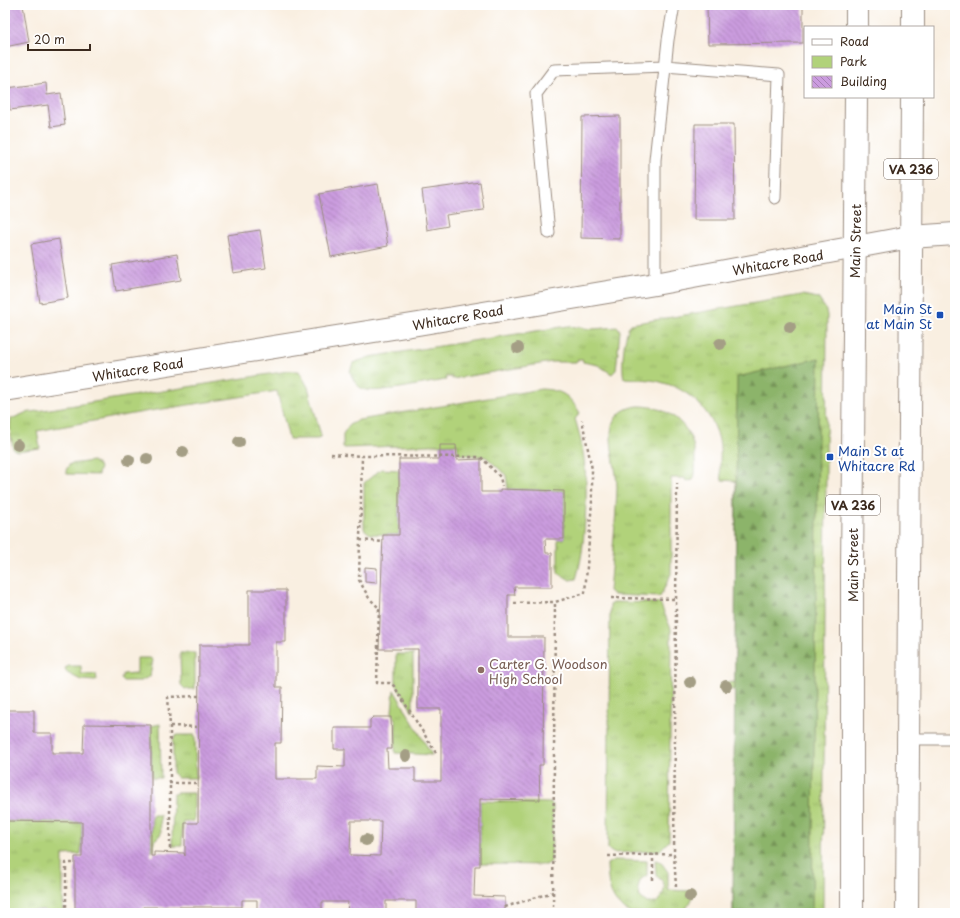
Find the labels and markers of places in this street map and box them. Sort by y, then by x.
place label: Main St at Main St [866,299,932,333]
marker: Main St at Main St [935,310,945,320]
place label: Main St at Whitacre Rd [838,441,915,475]
marker: Main St at Whitacre Rd [825,452,835,462]
place label: Carter G. Woodson High School [489,654,607,688]
marker: Carter G. Woodson High School [476,665,486,675]

